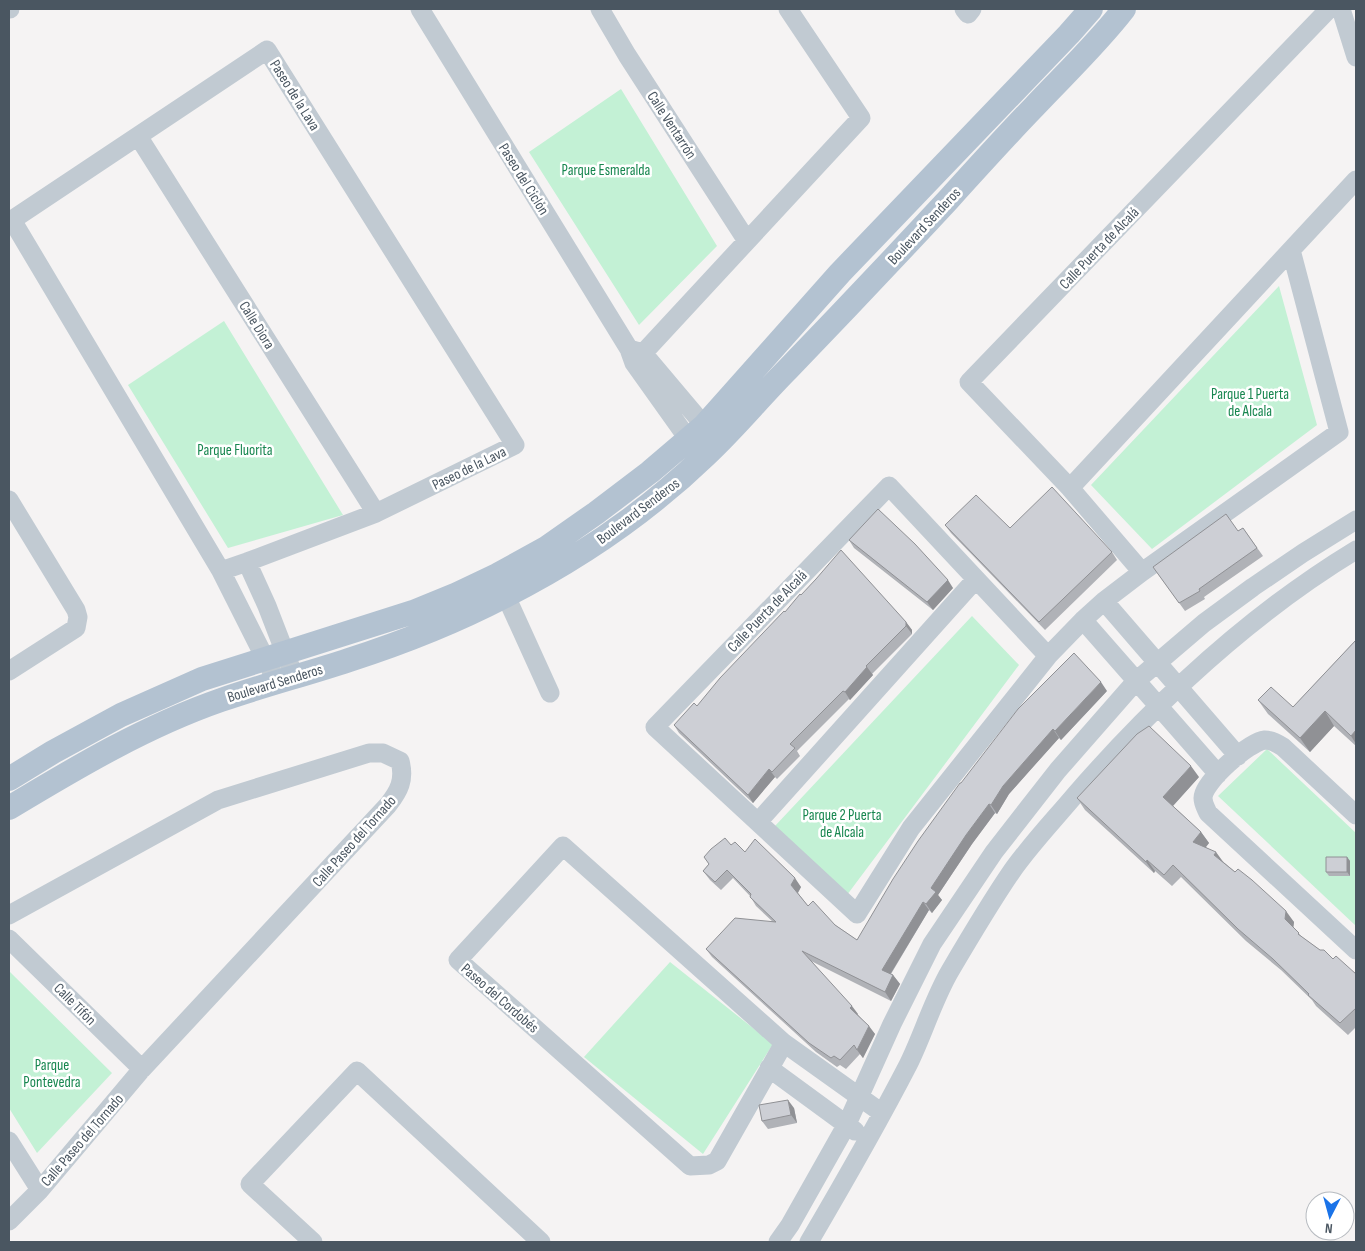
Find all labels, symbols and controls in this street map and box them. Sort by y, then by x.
street label: Paseo de la Lava [265,56,324,134]
street label: Calle Ventarrón [643,88,700,163]
street label: Paseo del Ciclón [494,140,553,219]
park label: Parque Esmeralda [562,161,651,180]
street label: Boulevard Senderos [884,184,965,269]
street label: Calle Puerta de Alcalá [1055,203,1143,293]
street label: Calle Diora [234,298,279,353]
park label: Parque 1 Puerta de Alcala [1211,385,1289,421]
park label: Parque Fluorita [197,441,273,460]
street label: Paseo de la Lava [429,442,510,495]
street label: Boulevard Senderos [593,474,683,549]
street label: Calle Puerta de Alcalá [723,566,811,656]
street label: Boulevard Senderos [225,660,325,707]
street label: Calle Paseo del Tornado [308,792,400,891]
park label: Parque 2 Puerta de Alcala [803,806,882,842]
street label: Paseo del Cordobés [457,959,542,1037]
street label: Calle Tifón [49,979,100,1030]
park label: Parque Pontevedra [23,1056,81,1092]
street label: Calle Paseo del Tornado [37,1090,128,1191]
north arrow [1305,1191,1355,1241]
text: N [1324,1220,1333,1237]

